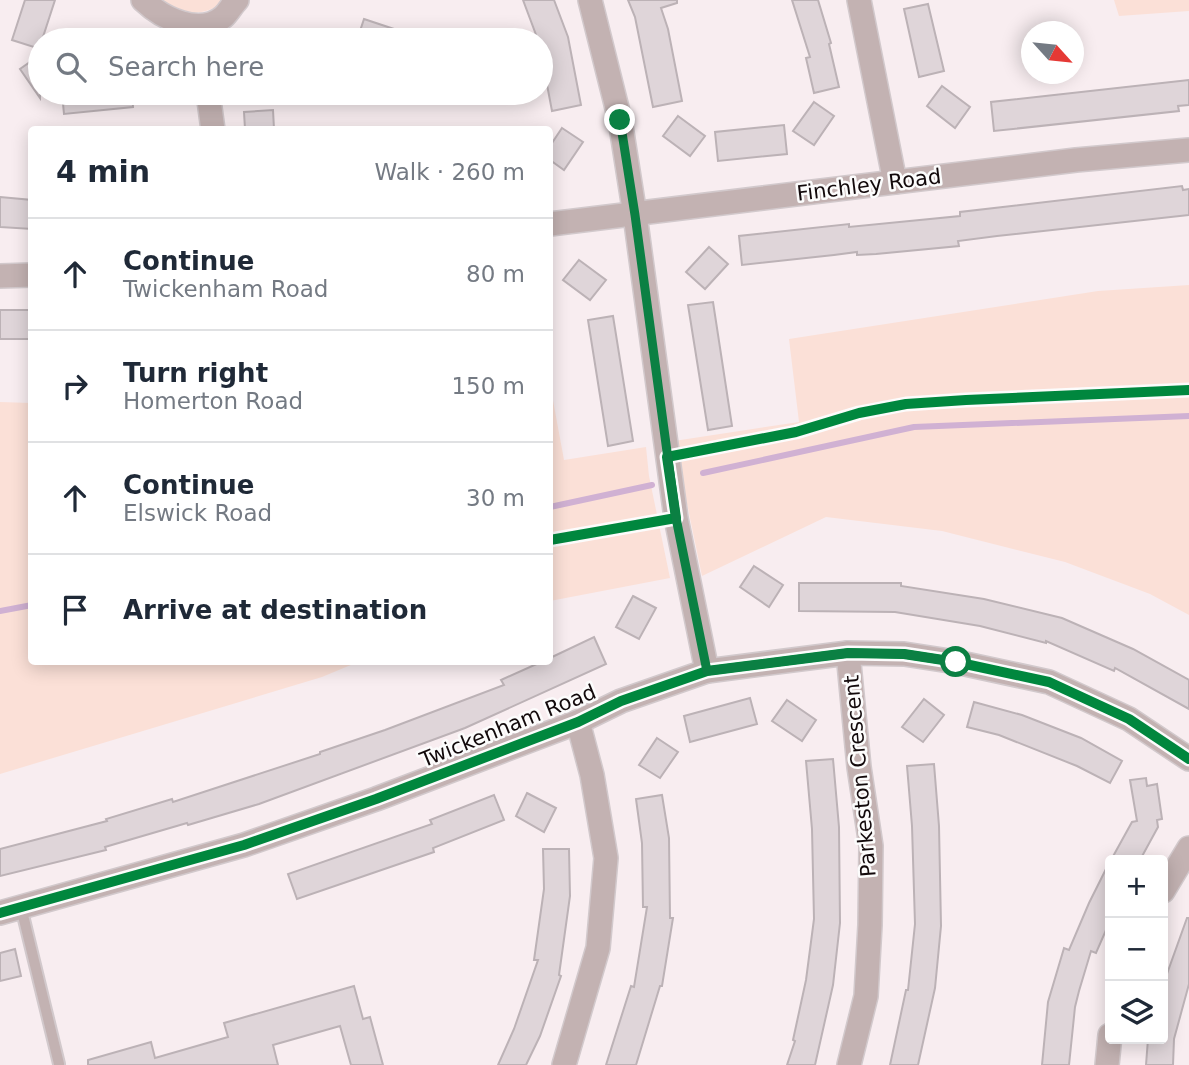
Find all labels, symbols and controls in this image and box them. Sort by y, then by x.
north arrow [1021,21,1084,84]
search box [28,28,553,105]
icon: search [52,48,90,86]
text: Search here [108,52,264,82]
route end [604,104,635,135]
text: 4 min [56,154,150,189]
text: Walk · 260 m [374,159,525,185]
street label: Finchley Road [796,164,942,206]
text: Continue [123,246,254,276]
icon: ahead [56,255,94,293]
text: 80 m [466,261,525,287]
text: Twickenham Road [123,276,328,302]
text: Turn right [123,358,268,388]
icon: right [56,367,94,405]
text: 150 m [451,373,525,399]
text: Homerton Road [123,388,303,414]
text: Continue [123,470,254,500]
icon: ahead [56,479,94,517]
text: 30 m [466,485,525,511]
text: Elswick Road [123,500,272,526]
icon: arrive [56,591,94,629]
text: Arrive at destination [123,595,427,625]
route start [940,646,971,677]
street label: Parkeston Crescent [839,674,881,878]
street label: Twickenham Road [416,680,599,773]
map controls [1105,855,1168,1044]
button: + [1105,855,1168,918]
button: − [1105,918,1168,981]
button: layers [1105,981,1168,1044]

